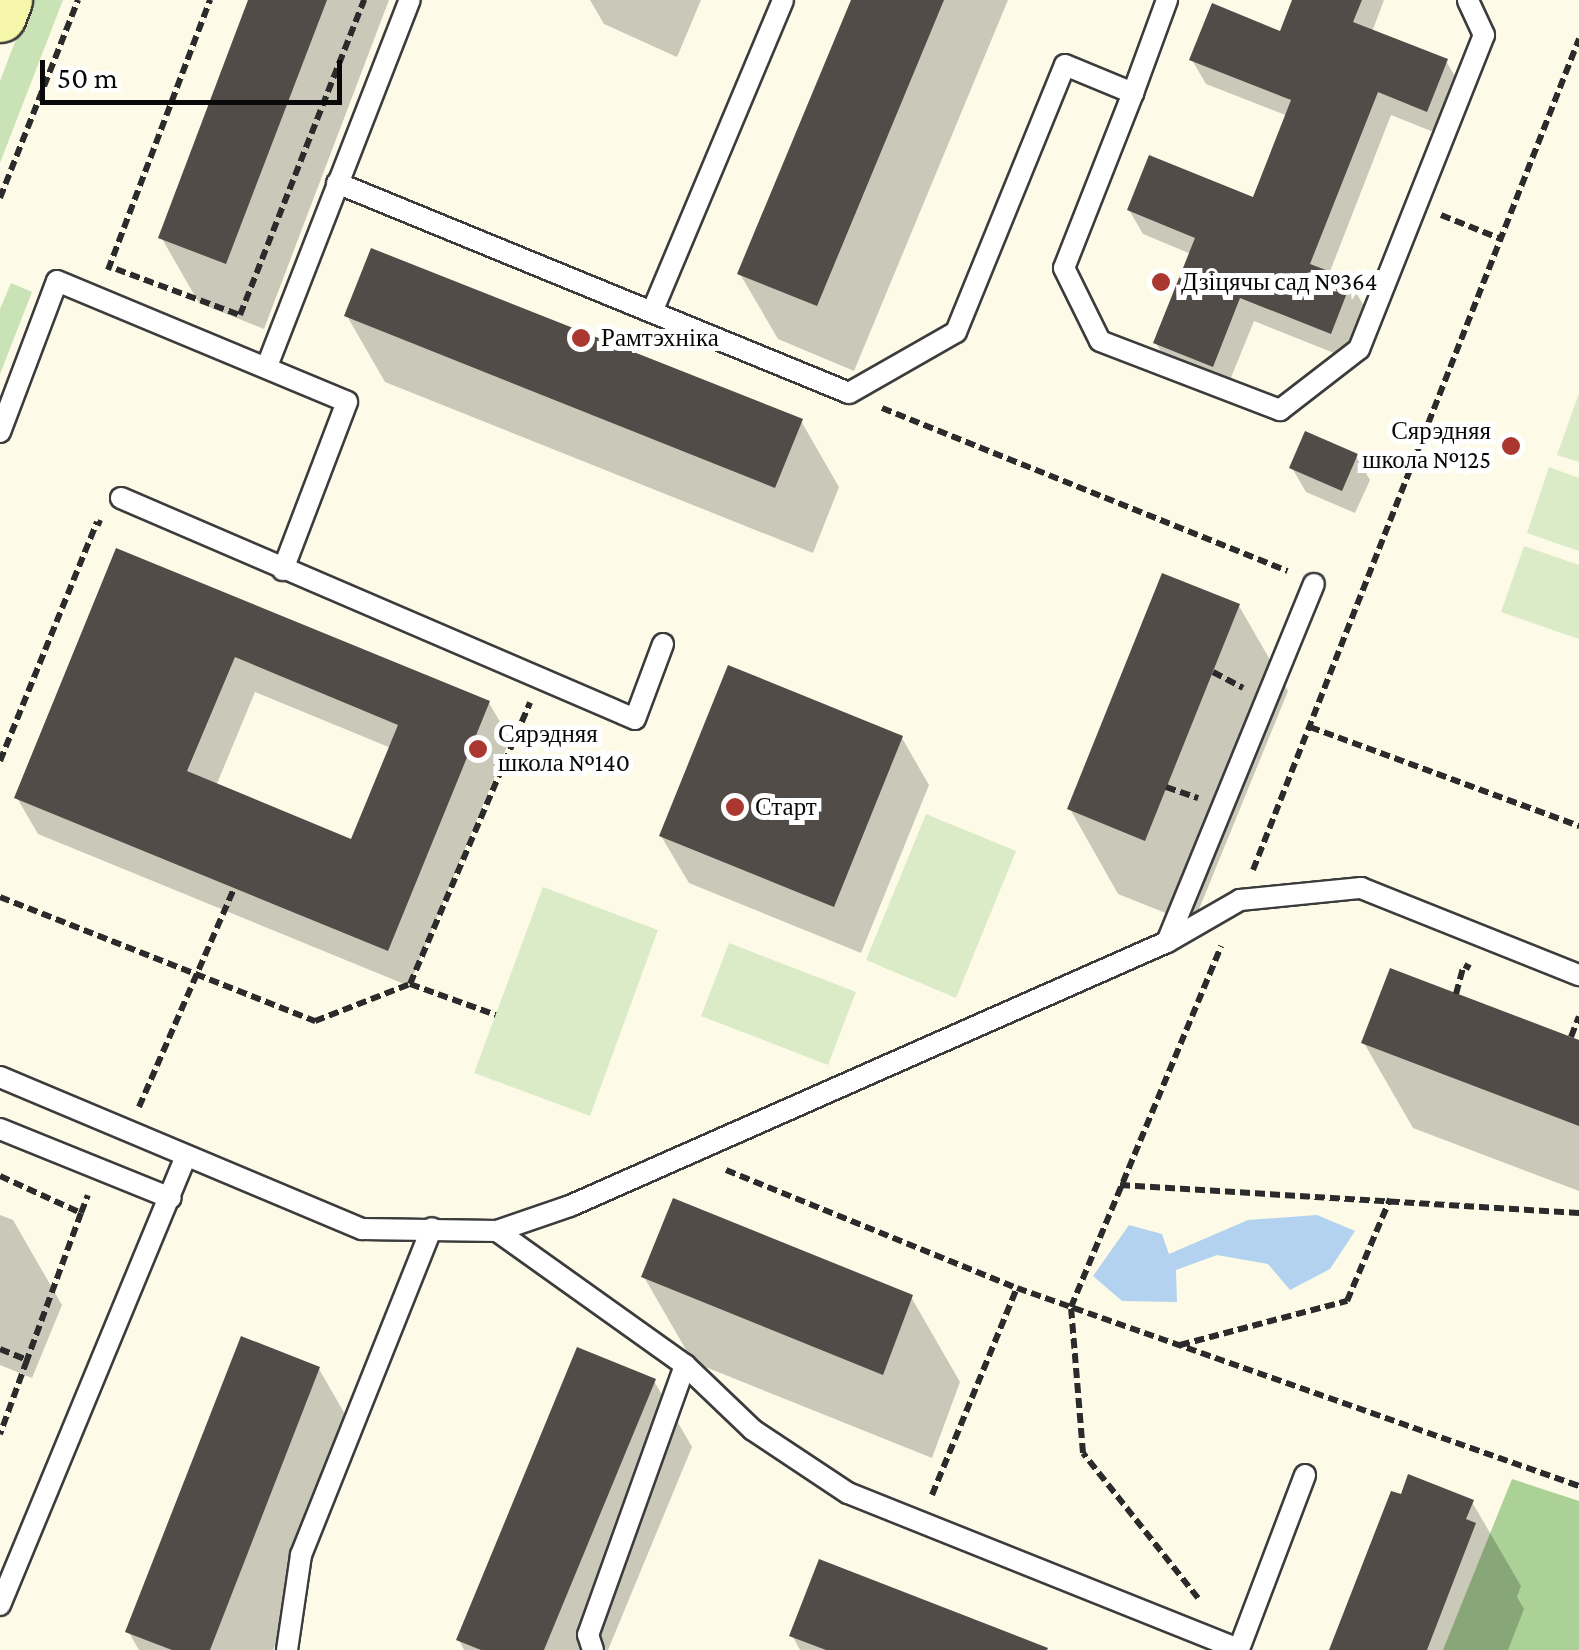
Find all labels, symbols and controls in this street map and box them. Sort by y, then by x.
scale bar [45,40,348,102]
text: 50 m [57,61,118,94]
place label: Дзіцячы сад №364 [1181,267,1378,297]
marker: Дзіцячы сад №364 [1150,271,1172,293]
place label: Рамтэхніка [601,323,719,353]
marker: Рамтэхніка [570,327,592,349]
place label: Сярэдняя школа №125 [1362,417,1491,476]
marker: Сярэдняя школа №125 [1500,435,1522,457]
place label: Сярэдняя школа №140 [498,720,630,779]
marker: Сярэдняя школа №140 [467,738,489,760]
place label: Старт [755,792,817,822]
marker: Старт [724,796,746,818]

